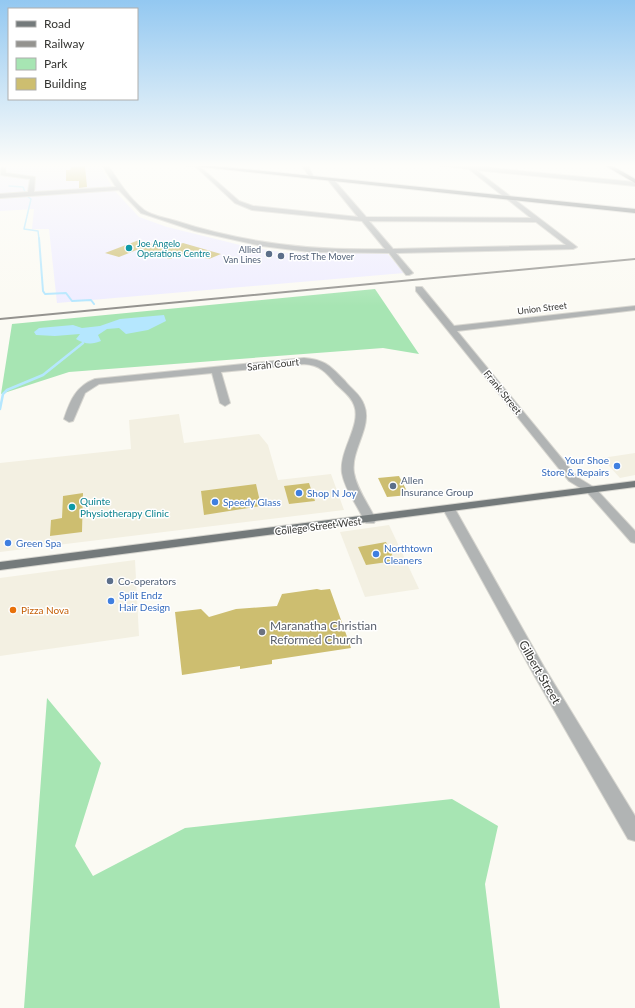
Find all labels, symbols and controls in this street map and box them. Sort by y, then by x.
legend [8,8,138,100]
text: Road [44,16,71,31]
text: Railway [44,36,85,51]
text: Park [44,56,68,71]
text: Building [44,76,87,91]
place label: Joe Angelo Operations Centre [137,238,210,259]
marker: Joe Angelo Operations Centre [124,243,134,253]
place label: Allied Van Lines [223,244,261,265]
marker: Allied Van Lines [264,249,274,259]
marker: Frost The Mover [276,251,286,261]
place label: Frost The Mover [289,251,355,262]
street label: Union Street [517,299,568,316]
street label: Sarah Court [246,355,300,373]
street label: Frank Street [482,368,525,417]
place label: Your Shoe Store & Repairs [541,454,609,478]
marker: Your Shoe Store & Repairs [612,461,622,471]
place label: Allen Insurance Group [401,474,474,498]
marker: Allen Insurance Group [388,481,398,491]
place label: Shop N Joy [307,487,357,499]
marker: Shop N Joy [294,488,304,498]
place label: Quinte Physiotherapy Clinic [80,495,169,519]
place label: Speedy Glass [223,496,281,508]
marker: Speedy Glass [210,497,220,507]
marker: Quinte Physiotherapy Clinic [67,502,77,512]
street label: College Street West [274,515,362,537]
place label: Green Spa [16,537,61,549]
marker: Green Spa [3,538,13,548]
place label: Northtown Cleaners [384,542,432,566]
marker: Northtown Cleaners [371,549,381,559]
place label: Co-operators [118,575,176,587]
marker: Co-operators [105,576,115,586]
place label: Split Endz Hair Design [119,589,170,613]
marker: Split Endz Hair Design [106,596,116,606]
place label: Pizza Nova [21,604,69,616]
marker: Pizza Nova [8,605,18,615]
place label: Maranatha Christian Reformed Church [270,618,377,647]
marker: Maranatha Christian Reformed Church [257,627,267,637]
street label: Gilbert Street [516,638,565,707]

